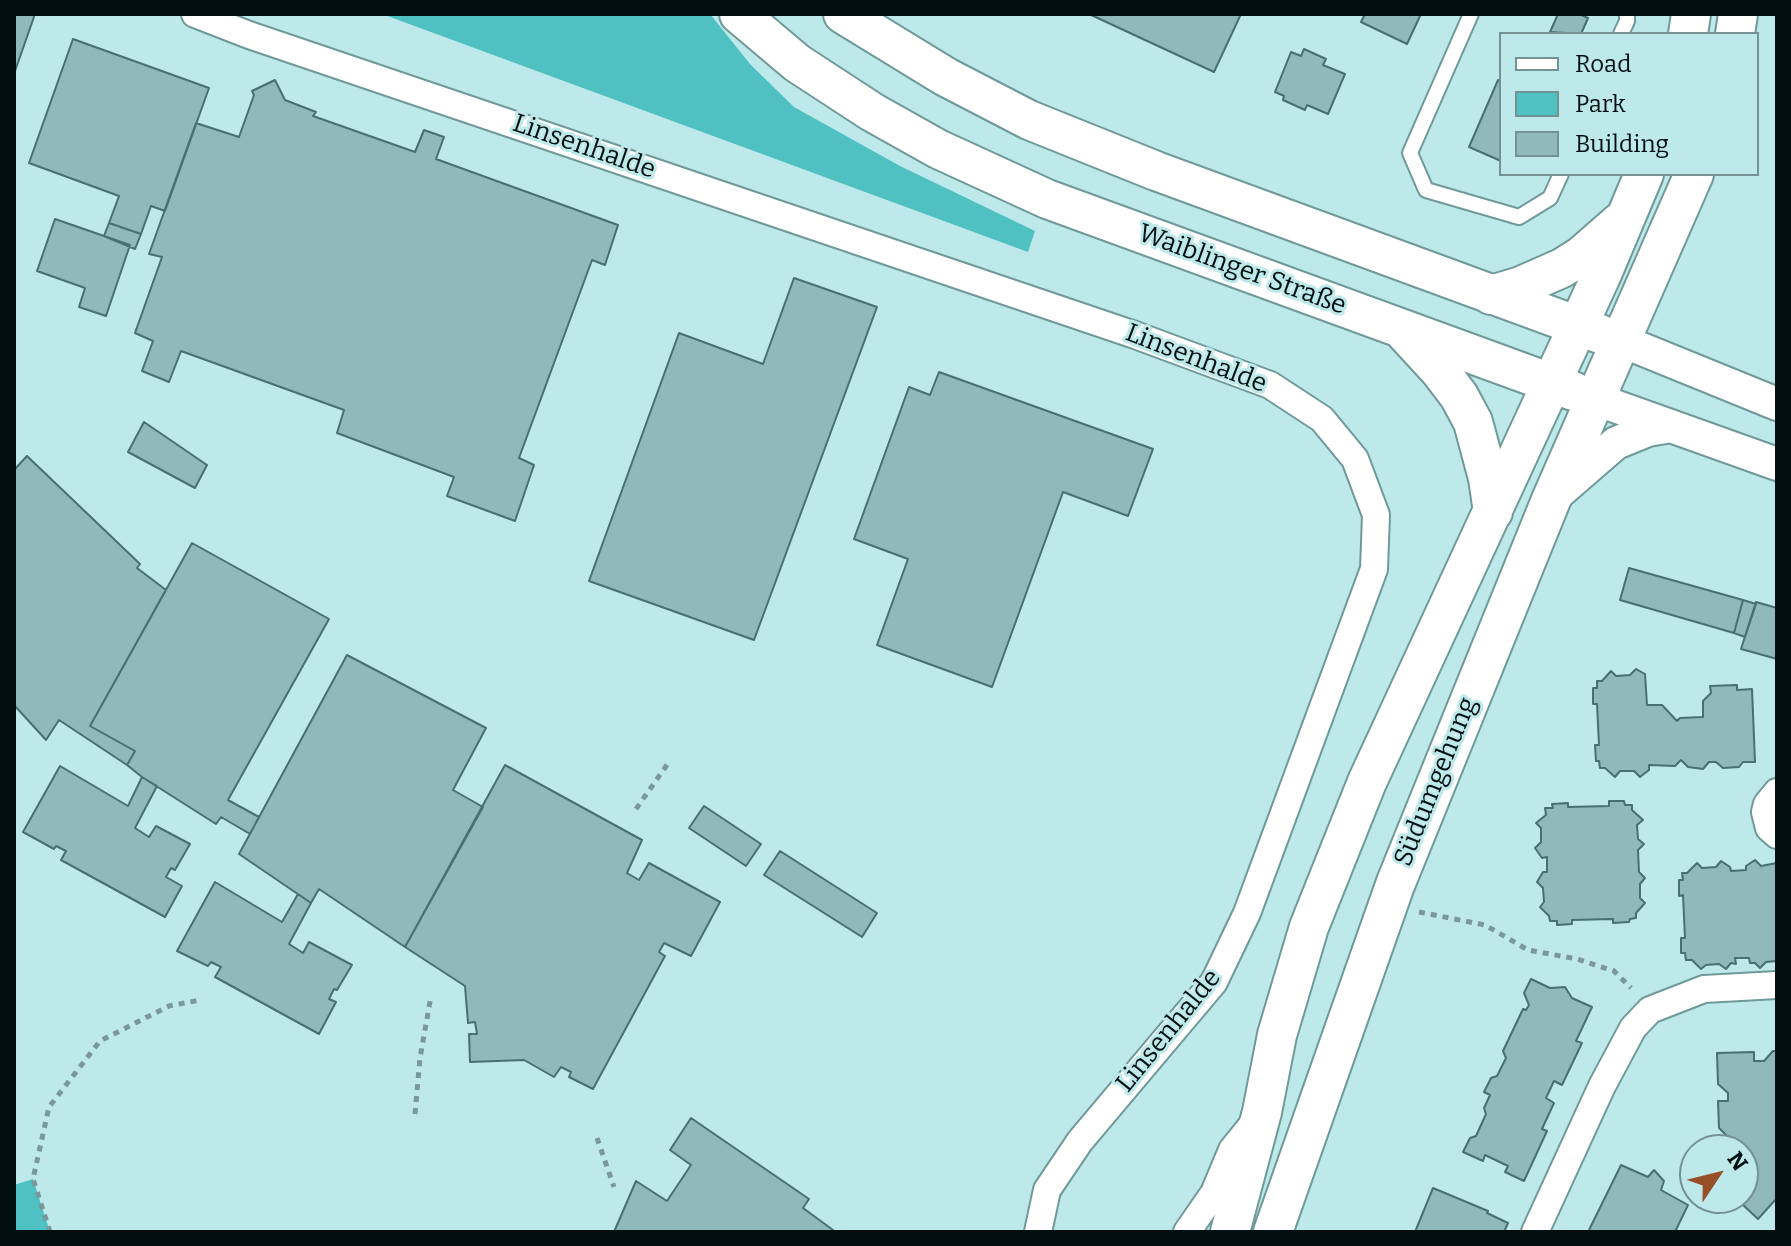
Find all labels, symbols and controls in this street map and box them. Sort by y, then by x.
legend [1499,32,1759,176]
text: Road [1575,50,1631,78]
text: Park [1575,90,1626,118]
street label: Linsenhalde [509,108,659,186]
text: Building [1575,130,1669,158]
street label: Waiblinger Straße [1134,218,1350,322]
street label: Linsenhalde [1121,318,1271,400]
street label: Südumgehung [1388,693,1484,871]
street label: Linsenhalde [1110,963,1228,1099]
north arrow [1679,1134,1759,1214]
text: N [1721,1146,1753,1176]

